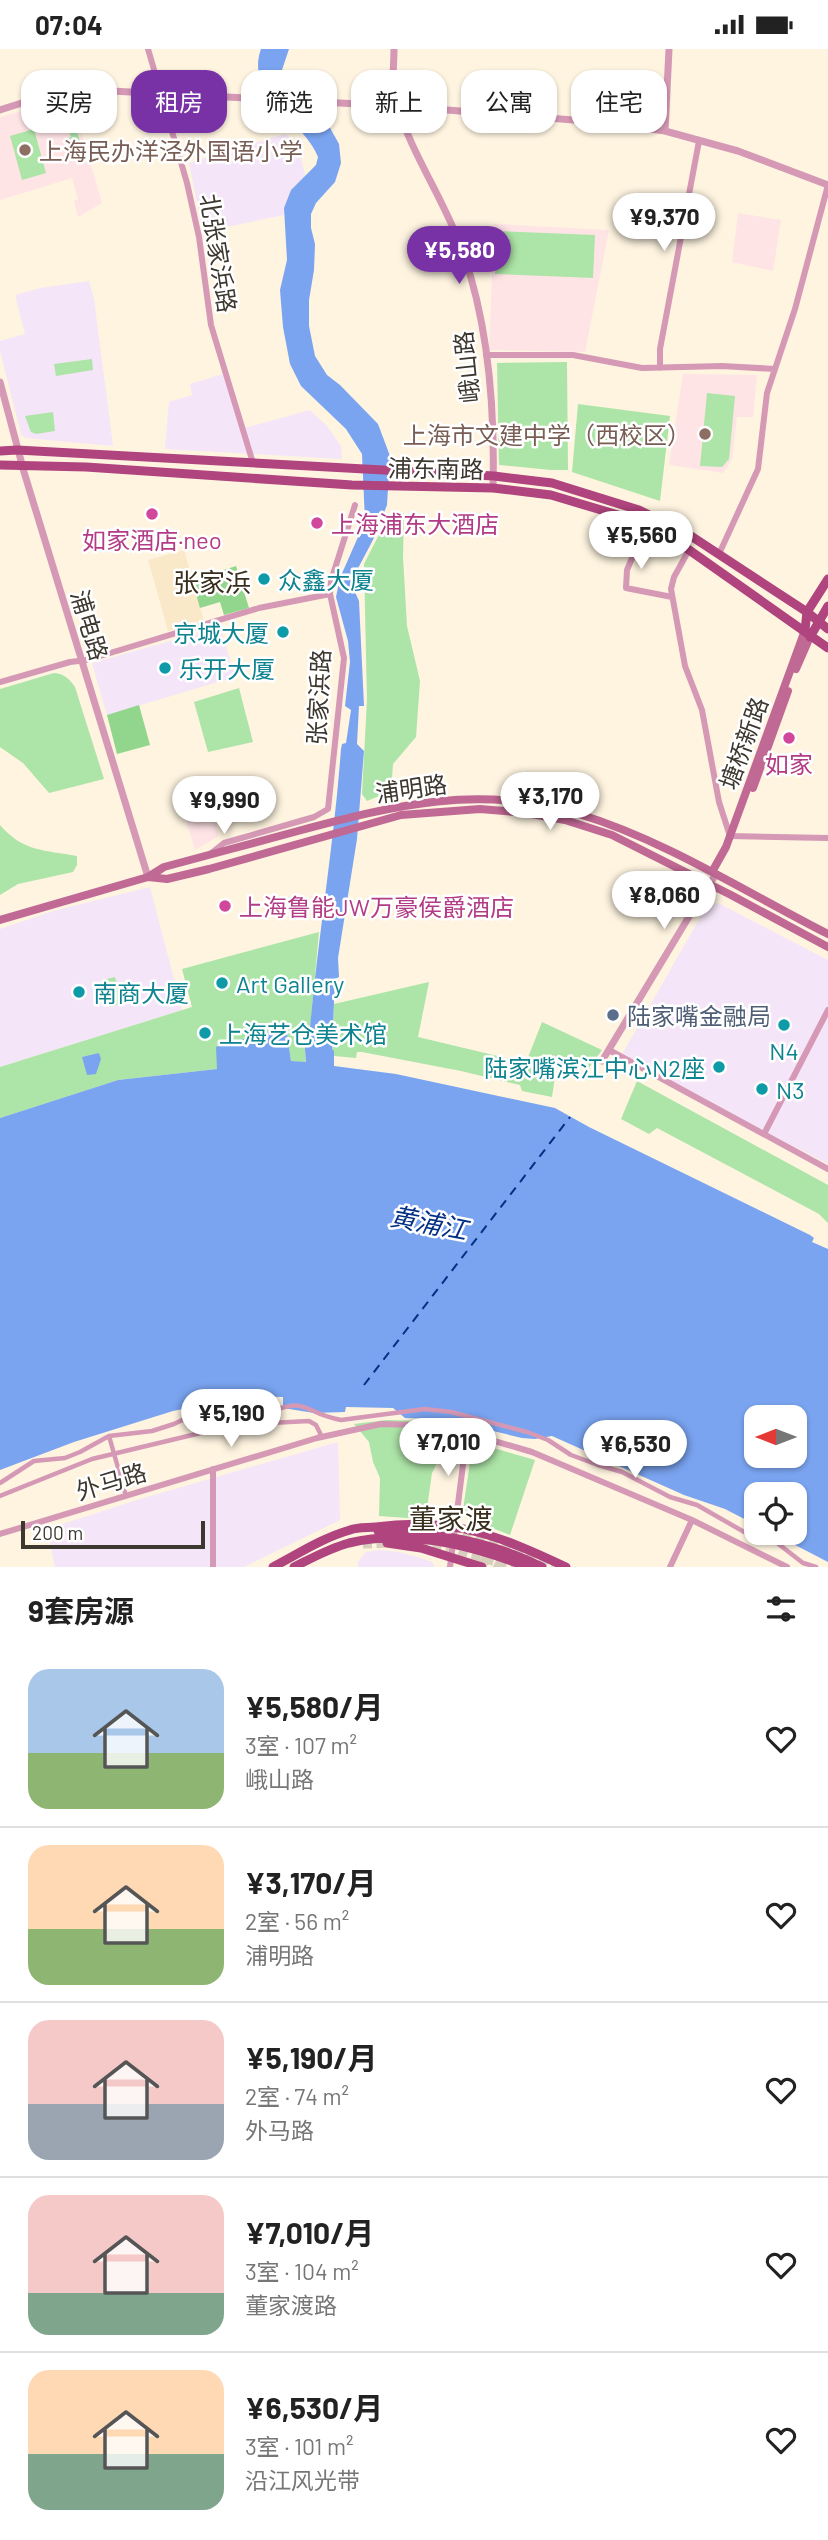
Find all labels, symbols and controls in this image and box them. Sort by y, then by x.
text: 07:04 [35,9,103,40]
chip: 买房 [21,70,117,133]
chip: 租房 [131,70,227,133]
chip: 筛选 [241,70,337,133]
chip: 新上 [351,70,447,133]
chip: 公寓 [461,70,557,133]
chip: 住宅 [571,70,667,133]
place label: 上海民办洋泾外国语小学 [39,136,303,165]
marker: 上海民办洋泾外国语小学 [17,142,33,158]
street label: 北张家浜路 [195,191,243,315]
pin: ¥9,370 [607,193,721,253]
text: ¥9,370 [628,202,700,230]
pin: ¥5,580 [402,226,516,286]
text: ¥5,580 [423,235,495,263]
street label: 峨山路 [448,330,484,404]
place label: 上海市文建中学（西校区） [403,420,691,449]
marker: 上海市文建中学（西校区） [697,426,713,442]
street label: 浦东南路 [388,453,484,483]
marker: 如家酒店·neo [144,506,160,522]
place label: 上海浦东大酒店 [331,509,499,538]
pin: ¥5,560 [584,511,698,571]
marker: 上海浦东大酒店 [309,515,325,531]
text: ¥5,560 [605,520,677,548]
place label: 如家酒店·neo [82,525,222,554]
place label: 众鑫大厦 [278,565,374,594]
district label: 张家浜 [173,566,251,597]
marker: 众鑫大厦 [256,571,272,587]
street label: 浦电路 [66,586,114,664]
place label: 京城大厦 [173,618,269,647]
marker: 京城大厦 [275,624,291,640]
street label: 张家浜路 [301,648,335,746]
place label: 乐开大厦 [179,654,275,683]
marker: 乐开大厦 [157,660,173,676]
street label: 塘桥新路 [713,693,773,793]
marker: 如家 [781,730,797,746]
place label: 如家 [765,749,813,778]
street label: 浦明路 [373,769,449,807]
pin: ¥3,170 [493,773,607,832]
pin: ¥9,990 [167,777,281,836]
text: ¥3,170 [517,781,583,809]
text: ¥9,990 [188,785,260,813]
pin: ¥8,060 [607,871,721,931]
text: ¥8,060 [628,880,700,908]
place label: 上海鲁能JW万豪侯爵酒店 [239,892,514,921]
marker: 上海鲁能JW万豪侯爵酒店 [217,898,233,914]
place label: Art Gallery [236,969,344,998]
marker: Art Gallery [214,975,230,991]
place label: 南商大厦 [93,978,189,1007]
marker: 南商大厦 [71,984,87,1000]
place label: 陆家嘴金融局 [627,1001,771,1030]
marker: 陆家嘴金融局 [605,1007,621,1023]
marker: N4 [776,1017,792,1033]
place label: 上海艺仓美术馆 [219,1019,387,1048]
marker: 上海艺仓美术馆 [197,1025,213,1041]
place label: N4 [769,1036,799,1065]
place label: 陆家嘴滨江中心N2座 [484,1053,705,1082]
marker: 陆家嘴滨江中心N2座 [711,1059,727,1075]
place label: N3 [776,1075,805,1104]
marker: N3 [754,1081,770,1097]
water label: 黄浦江 [388,1199,473,1245]
pin: ¥5,190 [174,1389,288,1449]
text: ¥5,190 [197,1398,265,1426]
north arrow [744,1405,807,1468]
map controls [744,1405,807,1545]
pin: ¥7,010 [391,1419,505,1478]
pin: ¥6,530 [578,1421,692,1480]
text: ¥7,010 [415,1427,481,1455]
text: ¥6,530 [599,1429,671,1457]
street label: 外马路 [72,1457,150,1505]
button: locate [744,1482,807,1545]
district label: 董家渡 [409,1501,493,1535]
scale bar [21,1518,205,1550]
text: 200 m [32,1521,83,1544]
icon: filters [762,1590,800,1628]
text: 9套房源 [28,1592,134,1628]
text: ¥5,580/月 [245,1688,383,1724]
icon: home [84,1697,168,1781]
icon: heart [762,1720,800,1758]
text: 3室 · 107 m² [245,1731,357,1759]
text: 峨山路 [245,1765,314,1793]
text: ¥3,170/月 [245,1864,377,1900]
icon: home [84,1873,168,1957]
icon: heart [762,1896,800,1934]
text: 2室 · 56 m² [245,1907,349,1935]
text: 浦明路 [245,1941,314,1969]
text: ¥5,190/月 [245,2039,378,2075]
icon: home [84,2048,168,2132]
icon: heart [762,2071,800,2109]
text: 2室 · 74 m² [245,2082,349,2110]
text: 外马路 [245,2116,314,2144]
text: ¥7,010/月 [245,2214,374,2250]
icon: home [84,2223,168,2307]
icon: heart [762,2246,800,2284]
text: 3室 · 104 m² [245,2257,359,2285]
text: 董家渡路 [245,2291,337,2319]
text: ¥6,530/月 [245,2389,383,2425]
icon: home [84,2398,168,2482]
icon: heart [762,2421,800,2459]
text: 3室 · 101 m² [245,2432,353,2460]
text: 沿江风光带 [245,2466,360,2494]

